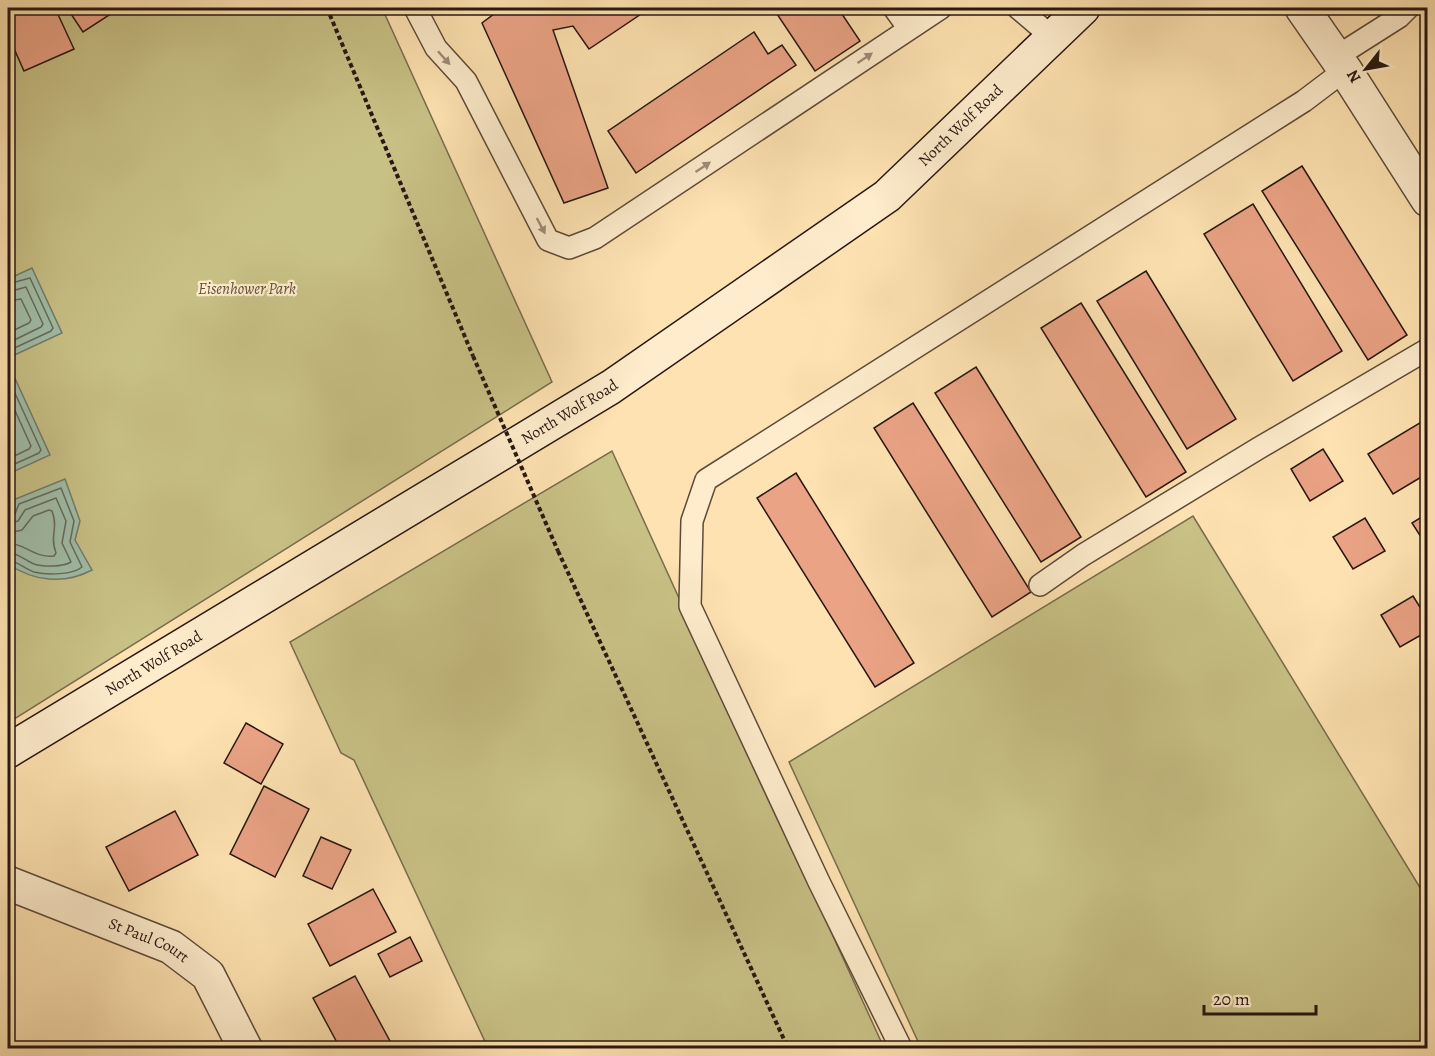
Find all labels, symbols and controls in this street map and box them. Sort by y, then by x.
north arrow [1336,39,1396,99]
one-way arrow [437,50,451,65]
one-way arrow [857,53,873,64]
text: N [1341,65,1366,87]
street label: North Wolf Road [913,79,1008,171]
one-way arrow [695,161,711,172]
one-way arrow [536,217,546,234]
park label: Eisenhower Park [198,278,296,300]
street label: North Wolf Road [517,374,623,450]
street label: North Wolf Road [101,625,207,701]
street label: St Paul Court [105,913,194,968]
scale bar [1204,978,1316,1016]
text: 20 m [1213,987,1250,1011]

